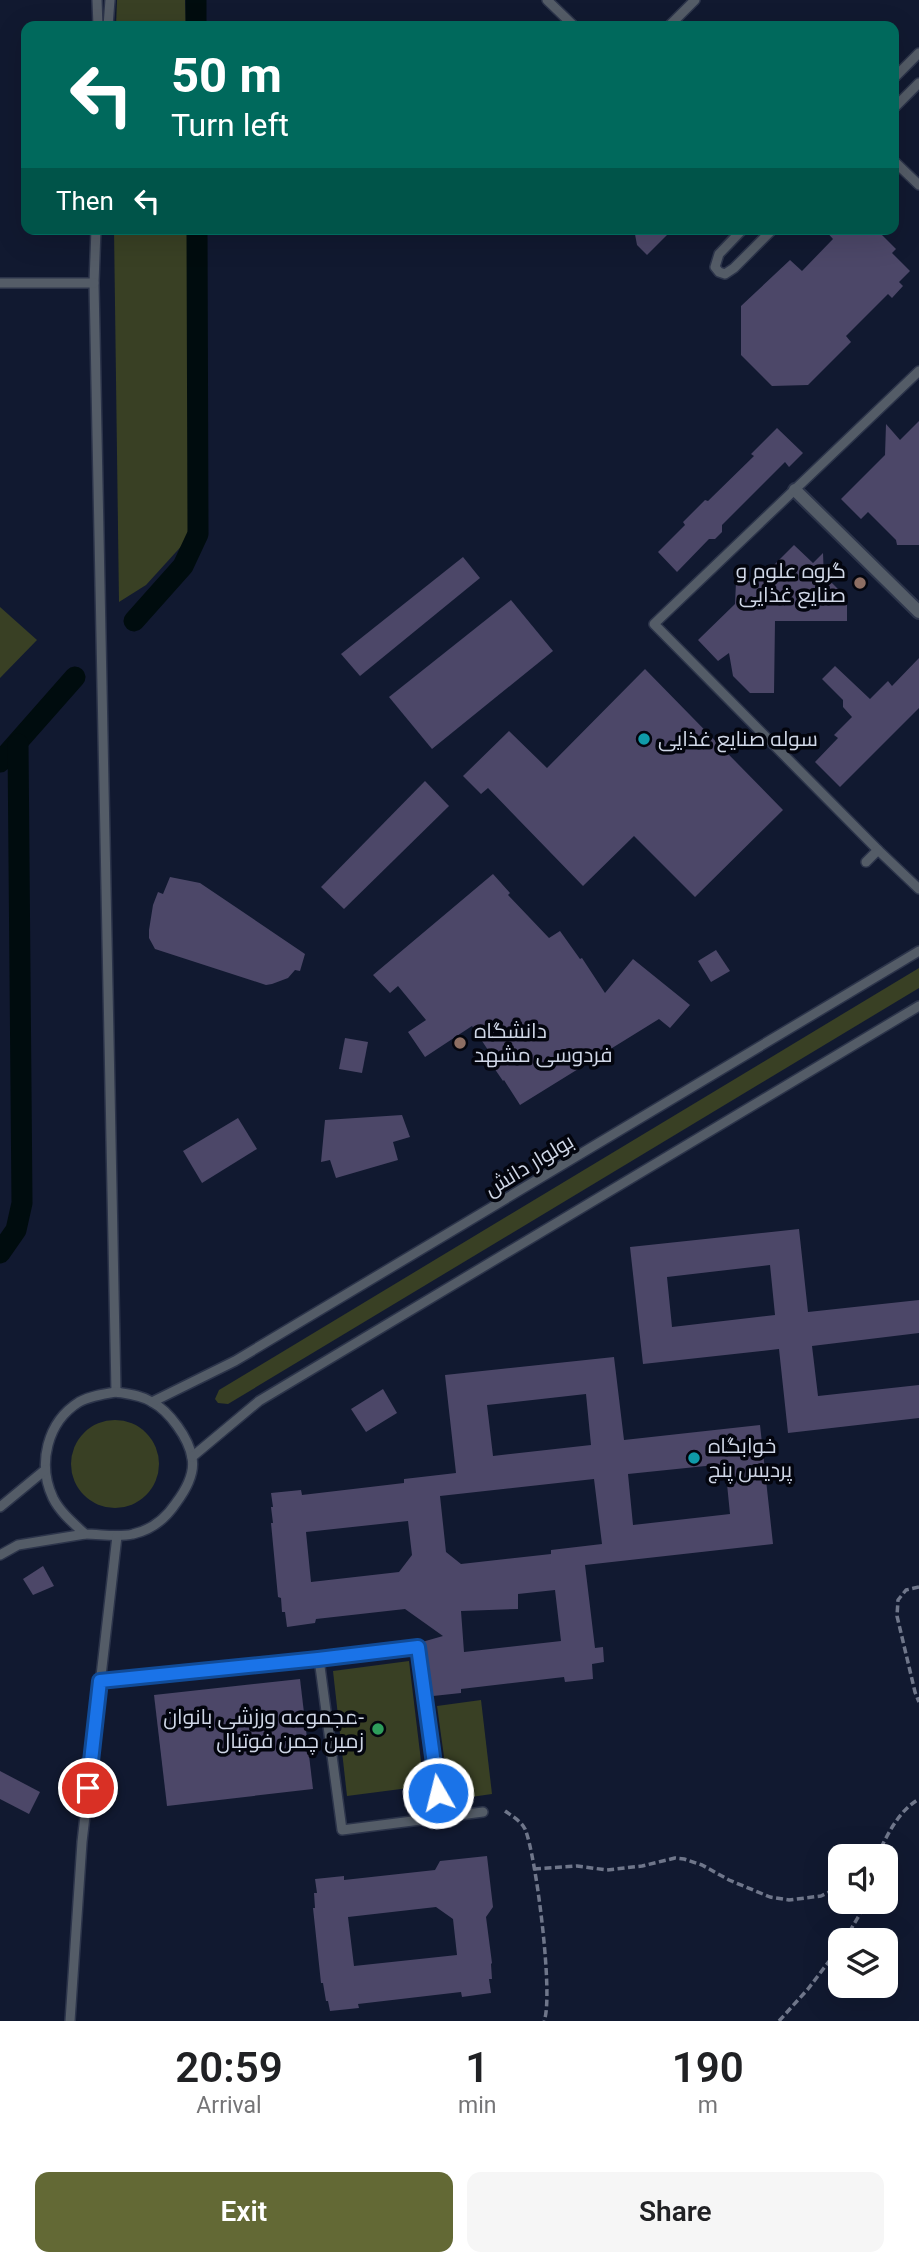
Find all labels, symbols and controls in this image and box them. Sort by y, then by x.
text: 50 m [171,47,282,104]
icon: left [56,49,147,140]
text: Turn left [171,106,289,144]
icon: left [128,182,166,220]
text: Then [56,186,114,216]
place label: گروه علوم و صنایع غذایی [736,559,846,609]
marker: گروه علوم و صنایع غذایی [852,575,868,591]
place label: سوله صنایع غذایی [658,727,818,753]
marker: سوله صنایع غذایی [636,731,652,747]
place label: دانشگاه فردوسی مشهد [474,1019,612,1068]
marker: دانشگاه فردوسی مشهد [452,1035,468,1051]
street label: بولوار دانش [480,1129,578,1202]
place label: خوابگاه پردیس پنج [708,1434,792,1484]
marker: خوابگاه پردیس پنج [686,1450,702,1466]
place label: مجموعه ورزشی بانوان- زمین چمن فوتبال [163,1705,364,1755]
marker: مجموعه ورزشی بانوان- زمین چمن فوتبال [370,1721,386,1737]
position arrow [401,1756,475,1830]
pin [58,1758,118,1818]
icon: arrive [69,1769,107,1807]
map controls [828,1844,898,1998]
button: sound [828,1844,898,1914]
button: layers [828,1928,898,1998]
text: 20:59 [175,2043,283,2092]
text: 1 [465,2043,489,2092]
text: 190 [672,2043,744,2092]
text: Arrival [196,2092,262,2119]
text: min [458,2092,496,2119]
text: m [698,2092,718,2119]
button: Exit [35,2172,453,2252]
button: Share [467,2172,884,2252]

